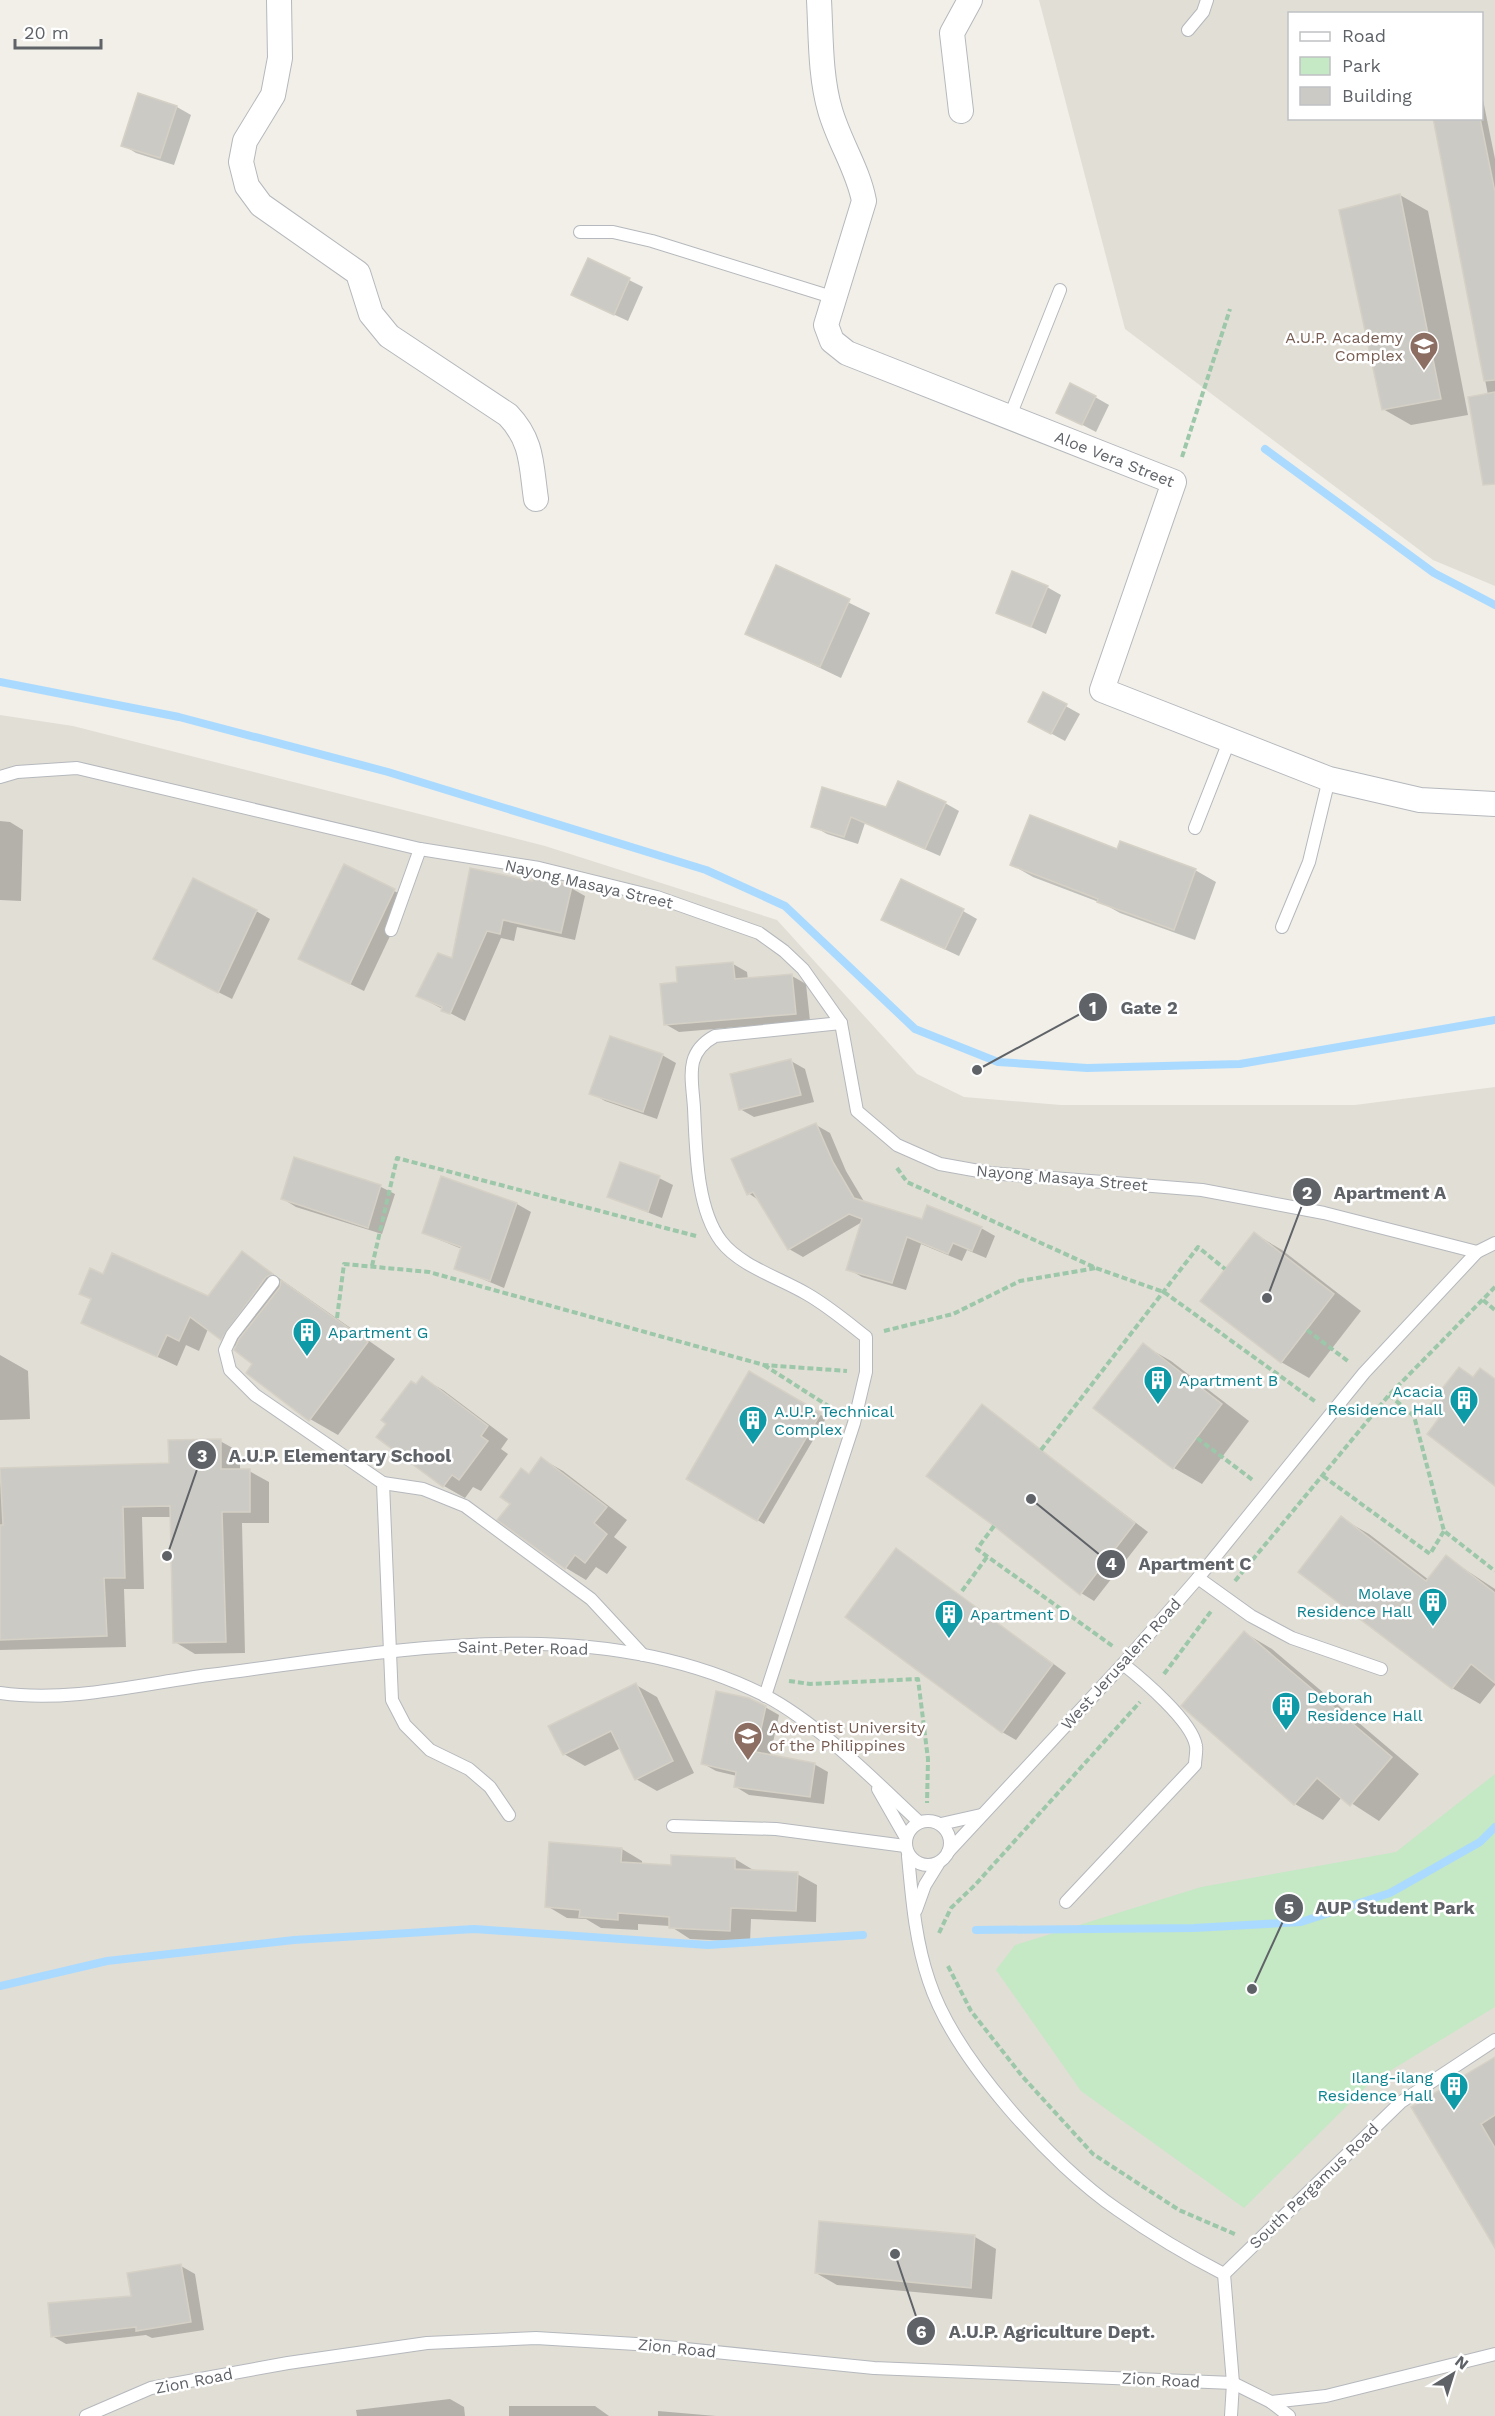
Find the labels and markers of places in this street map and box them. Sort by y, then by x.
place label: A.U.P. Academy Complex [1285,328,1404,365]
school or university icon: A.U.P. Academy Complex [1408,330,1440,372]
callout: Gate 2 [1078,989,1189,1025]
callout: Apartment A [1292,1174,1458,1210]
building icon: Apartment G [291,1316,323,1358]
place label: Apartment G [328,1323,428,1342]
building icon: Apartment B [1142,1364,1174,1406]
place label: Apartment B [1179,1371,1278,1390]
place label: Acacia Residence Hall [1327,1382,1443,1419]
building icon: Acacia Residence Hall [1448,1384,1480,1426]
place label: A.U.P. Technical Complex [774,1402,894,1439]
building icon: A.U.P. Technical Complex [737,1404,769,1446]
callout: A.U.P. Elementary School [187,1437,464,1473]
callout: Apartment C [1096,1546,1263,1582]
place label: Molave Residence Hall [1296,1584,1412,1621]
building icon: Molave Residence Hall [1417,1586,1449,1628]
building icon: Apartment D [933,1598,965,1640]
place label: Apartment D [970,1605,1070,1624]
place label: Deborah Residence Hall [1307,1688,1423,1725]
building icon: Deborah Residence Hall [1270,1690,1302,1732]
place label: Adventist University of the Philippines [769,1718,926,1755]
school or university icon: Adventist University of the Philippines [732,1720,764,1762]
callout: AUP Student Park [1274,1890,1487,1926]
place label: Ilang-ilang Residence Hall [1317,2068,1433,2105]
building icon: Ilang-ilang Residence Hall [1438,2070,1470,2112]
callout: A.U.P. Agriculture Dept. [906,2313,1167,2349]

